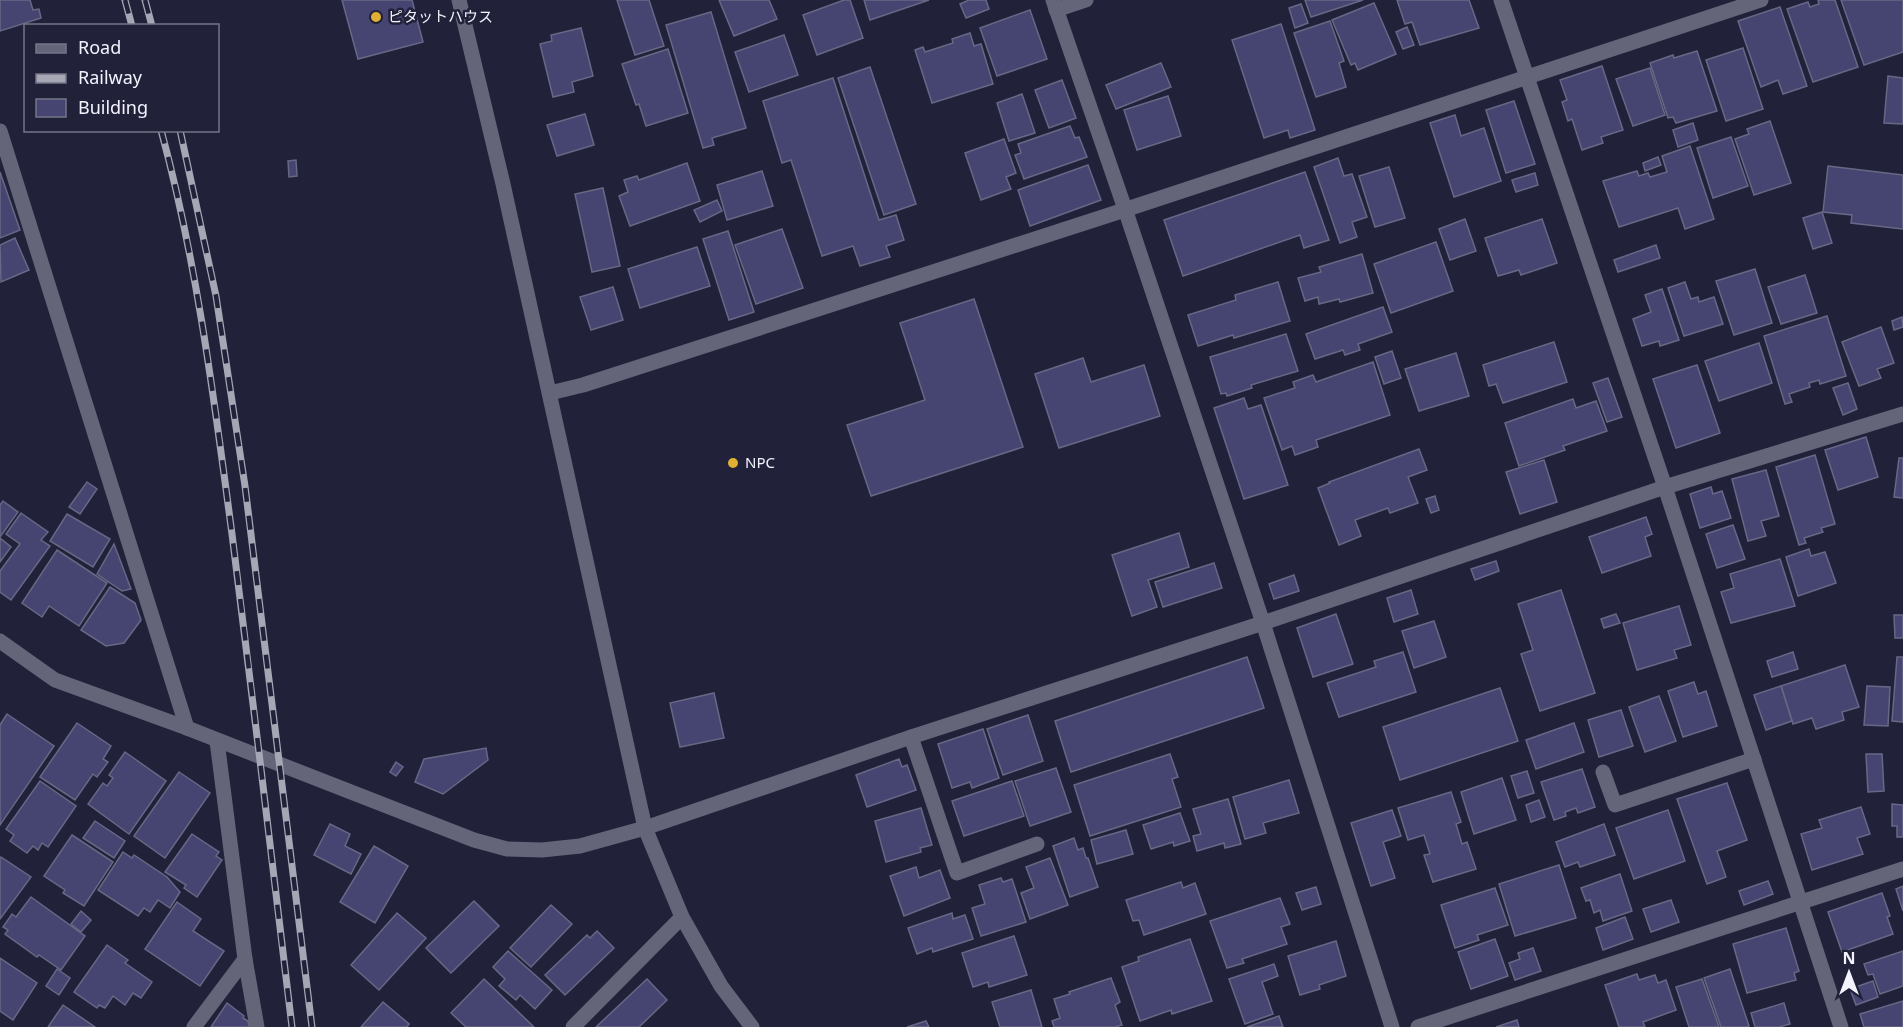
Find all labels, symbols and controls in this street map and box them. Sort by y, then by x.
place label: ピタットハウス [388,6,493,26]
marker: ピタットハウス [369,10,383,24]
legend [24,24,219,132]
text: Road [78,35,121,59]
text: Railway [78,65,143,89]
text: Building [78,95,148,119]
place label: NPC [745,452,775,472]
marker: NPC [726,456,740,470]
north arrow [1819,943,1879,1003]
text: N [1842,947,1856,969]

